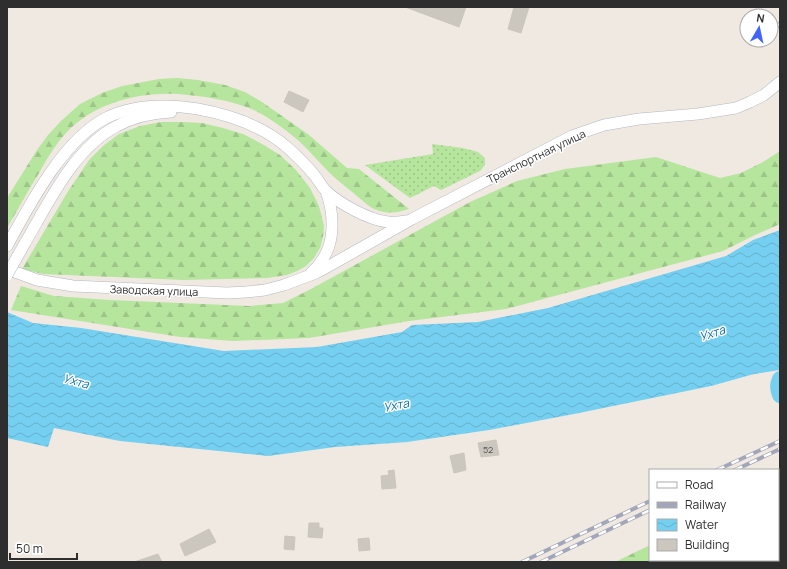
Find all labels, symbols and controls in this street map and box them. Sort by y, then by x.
north arrow [739,8,779,48]
text: N [756,10,766,26]
street label: Транспортная улица [484,126,588,186]
street label: Заводская улица [109,281,199,299]
water label: Ухта [697,320,728,345]
water label: Ухта [61,369,92,393]
water label: Ухта [382,394,412,416]
house number: 52 [483,443,493,456]
legend [649,469,779,561]
text: Road [685,476,713,493]
text: Railway [685,496,727,513]
text: Water [685,516,719,533]
scale bar [10,535,77,561]
text: Building [685,536,729,553]
text: 50 m [16,540,43,557]

